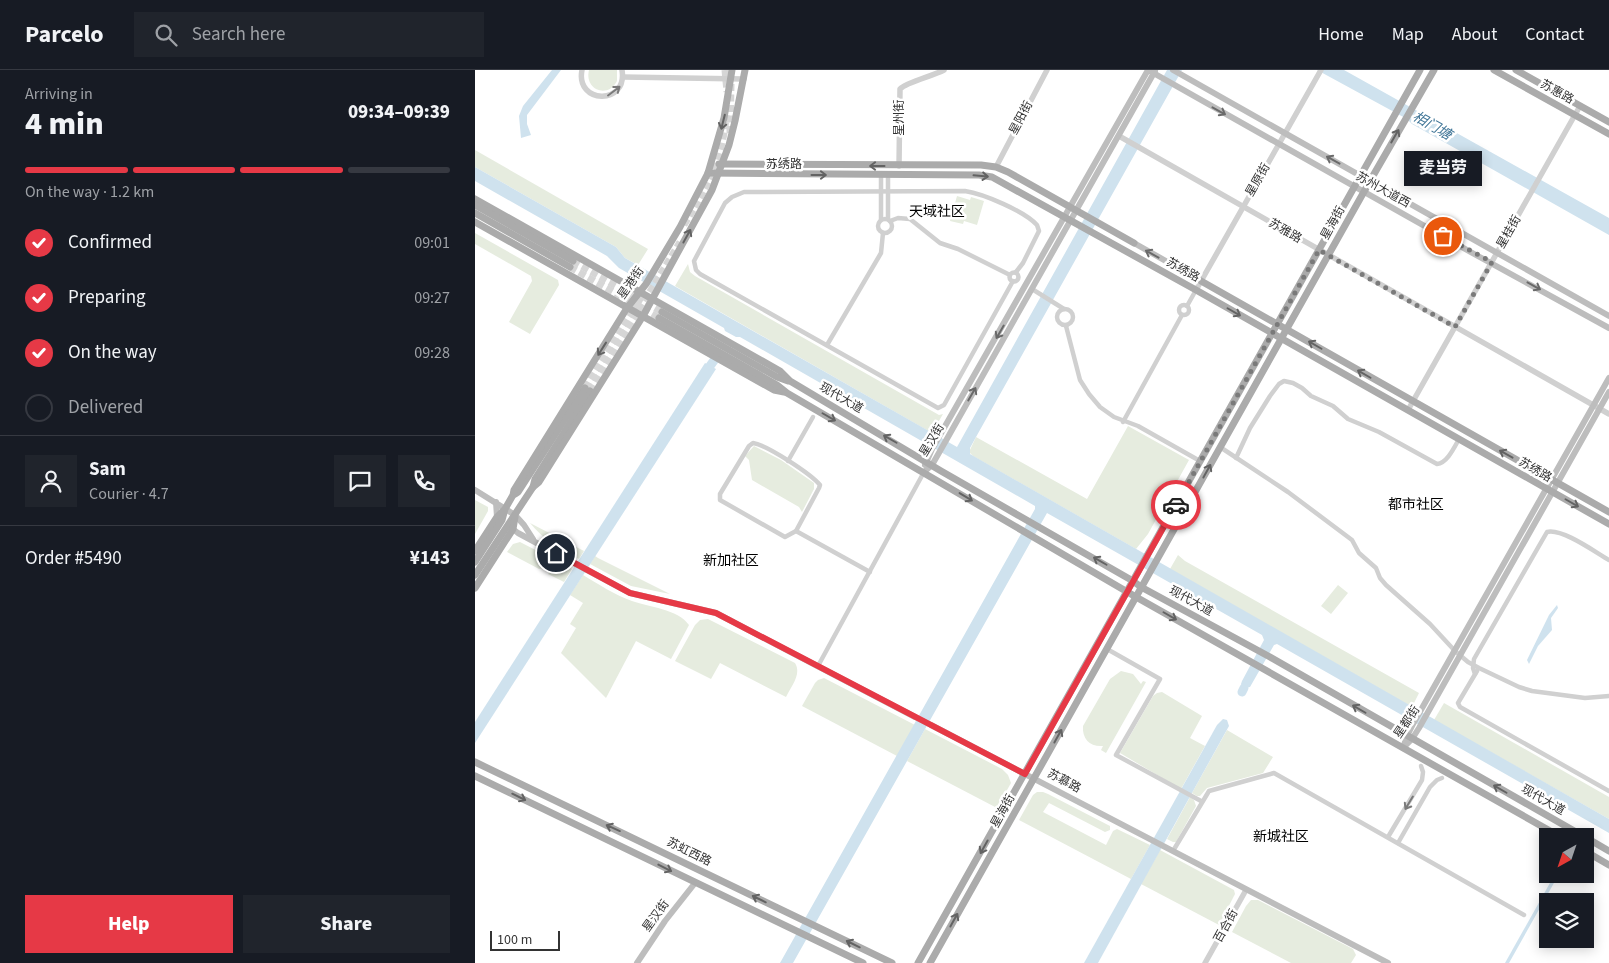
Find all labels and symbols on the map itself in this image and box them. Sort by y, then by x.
street label: 苏惠路 [1537,76,1577,108]
one-way arrow [607,86,621,96]
street label: 星阳街 [1005,98,1037,138]
street label: 星州街 [891,100,908,136]
one-way arrow [1212,106,1226,116]
water label: 相门塘 [1409,107,1457,146]
one-way arrow [718,114,727,130]
one-way arrow [1390,129,1400,144]
callout: 麦当劳 [1404,151,1482,186]
one-way arrow [1326,155,1341,164]
street label: 苏绣路 [766,156,802,173]
street label: 星原街 [1242,160,1274,200]
one-way arrow [870,161,886,170]
street label: 苏州大道西 [1353,168,1413,212]
one-way arrow [810,170,827,180]
one-way arrow [973,171,989,181]
district label: 天域社区 [909,202,965,222]
street label: 星海街 [1317,203,1349,243]
street label: 星桂街 [1493,212,1525,252]
street label: 苏雅路 [1265,215,1305,247]
pin [1422,215,1464,257]
one-way arrow [683,229,692,244]
one-way arrow [1145,248,1160,258]
street label: 苏绣路 [1163,254,1203,286]
street label: 星港街 [614,263,648,303]
one-way arrow [1527,281,1542,291]
one-way arrow [1226,308,1241,317]
one-way arrow [994,325,1004,339]
one-way arrow [1308,340,1322,350]
one-way arrow [596,342,606,356]
one-way arrow [1358,368,1372,378]
street label: 现代大道 [816,379,866,417]
one-way arrow [967,387,977,402]
one-way arrow [822,413,836,423]
street label: 星汉街 [915,420,949,460]
one-way arrow [883,434,898,444]
one-way arrow [1498,449,1513,459]
street label: 苏绣路 [1515,454,1555,486]
one-way arrow [1202,464,1212,479]
courier [1151,480,1201,530]
one-way arrow [958,493,972,503]
district label: 都市社区 [1388,495,1444,515]
one-way arrow [1565,499,1579,509]
pin [535,532,577,574]
district label: 新加社区 [703,551,759,571]
one-way arrow [1094,556,1108,566]
street label: 现代大道 [1166,582,1216,620]
one-way arrow [1162,611,1176,621]
street label: 星都街 [1390,702,1424,742]
one-way arrow [1352,703,1366,713]
one-way arrow [1053,729,1063,744]
street label: 苏慕路 [1044,765,1084,797]
street label: 现代大道 [1518,781,1568,819]
one-way arrow [1493,783,1508,793]
street label: 星海街 [987,791,1019,831]
one-way arrow [511,793,526,803]
one-way arrow [1403,795,1413,809]
one-way arrow [606,823,621,833]
district label: 新城社区 [1253,827,1309,847]
north arrow [1539,828,1594,882]
street label: 苏虹西路 [664,834,714,870]
one-way arrow [978,839,988,854]
one-way arrow [657,864,672,873]
one-way arrow [752,894,767,903]
street label: 星汉街 [639,896,673,936]
street label: 百合街 [1210,906,1242,946]
one-way arrow [949,913,959,928]
scale bar [490,928,560,951]
one-way arrow [846,939,861,949]

